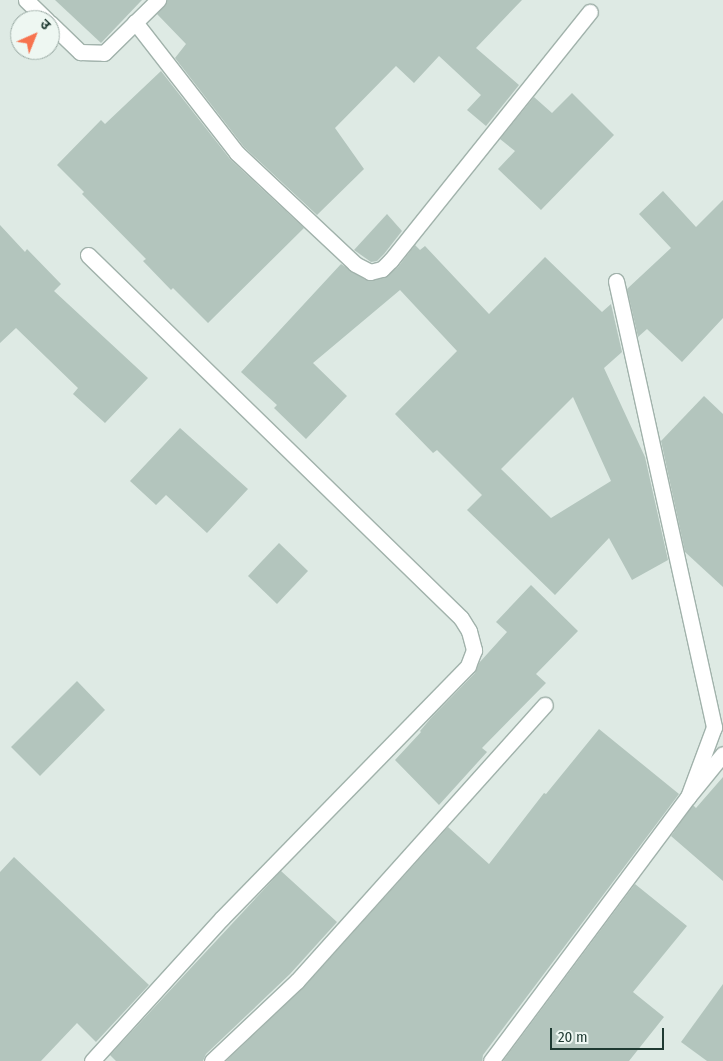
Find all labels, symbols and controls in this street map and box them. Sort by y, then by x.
north arrow [10,10,60,60]
text: उ [36,16,54,34]
scale bar [553,1018,667,1050]
text: 20 m [558,1028,588,1046]

